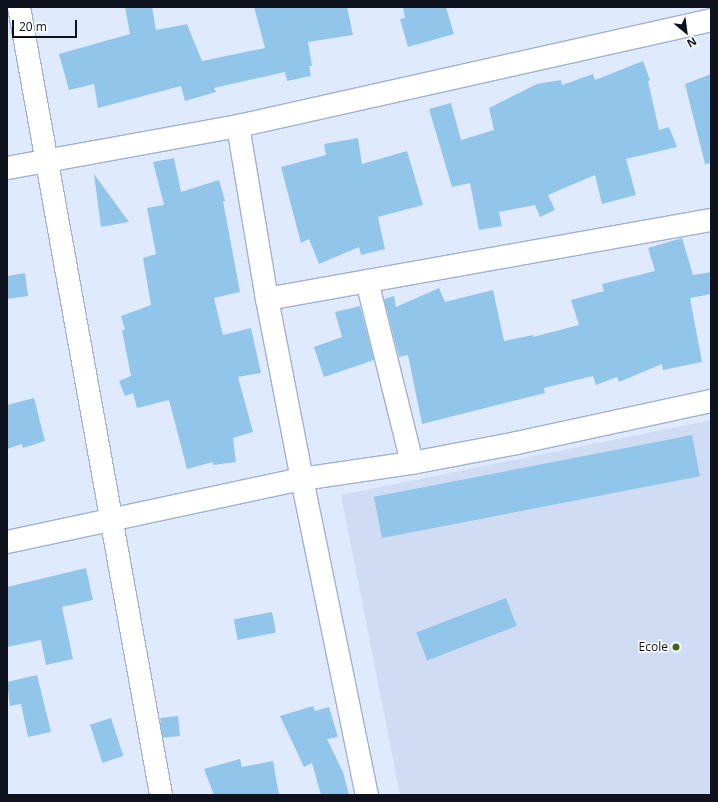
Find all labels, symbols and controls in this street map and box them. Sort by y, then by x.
scale bar [14,12,79,38]
north arrow [666,12,706,52]
text: 20 m [19,18,47,35]
text: N [685,34,700,52]
place label: Ecole [639,640,668,654]
marker: Ecole [671,642,681,652]

